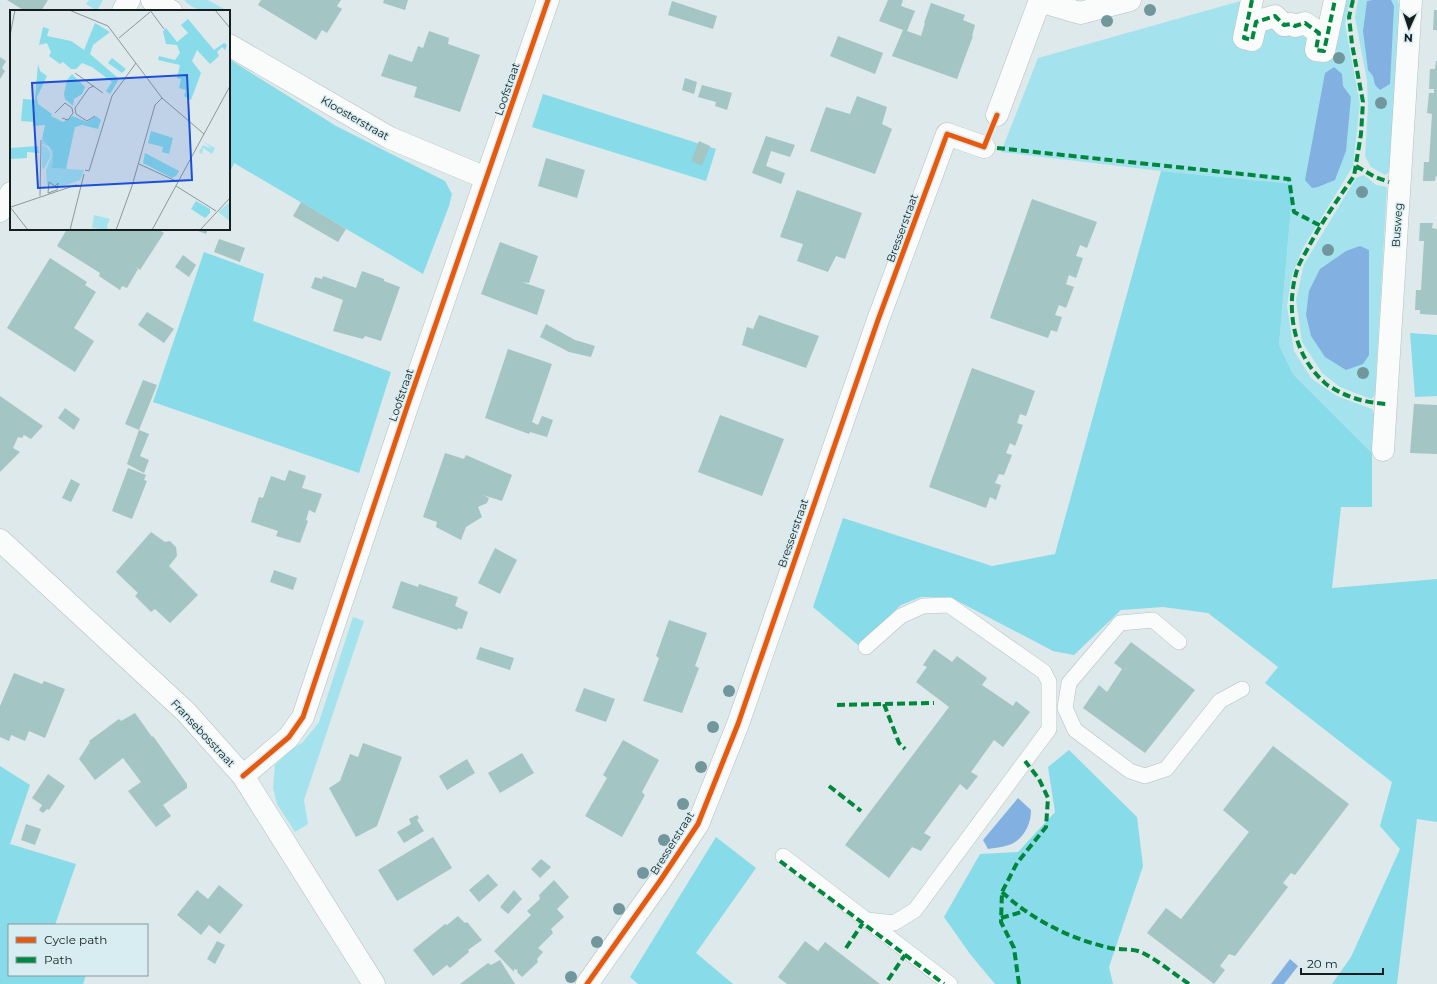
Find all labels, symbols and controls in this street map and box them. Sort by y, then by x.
north arrow [1389,8,1429,48]
inset map [10,10,230,230]
text: N [1404,31,1413,45]
street label: Loofstraat [491,60,523,117]
street label: Kloosterstraat [318,93,392,143]
street label: Bresserstraat [883,191,921,264]
street label: Busweg [1388,202,1406,248]
street label: Loofstraat [385,366,417,423]
street label: Bresserstraat [775,496,812,569]
street label: Fransebosstraat [168,696,238,770]
street label: Bresserstraat [647,808,697,877]
legend [8,924,148,976]
text: Cycle path [44,932,107,947]
scale bar [1301,950,1383,976]
text: Path [44,952,73,967]
text: 20 m [1307,956,1338,971]

